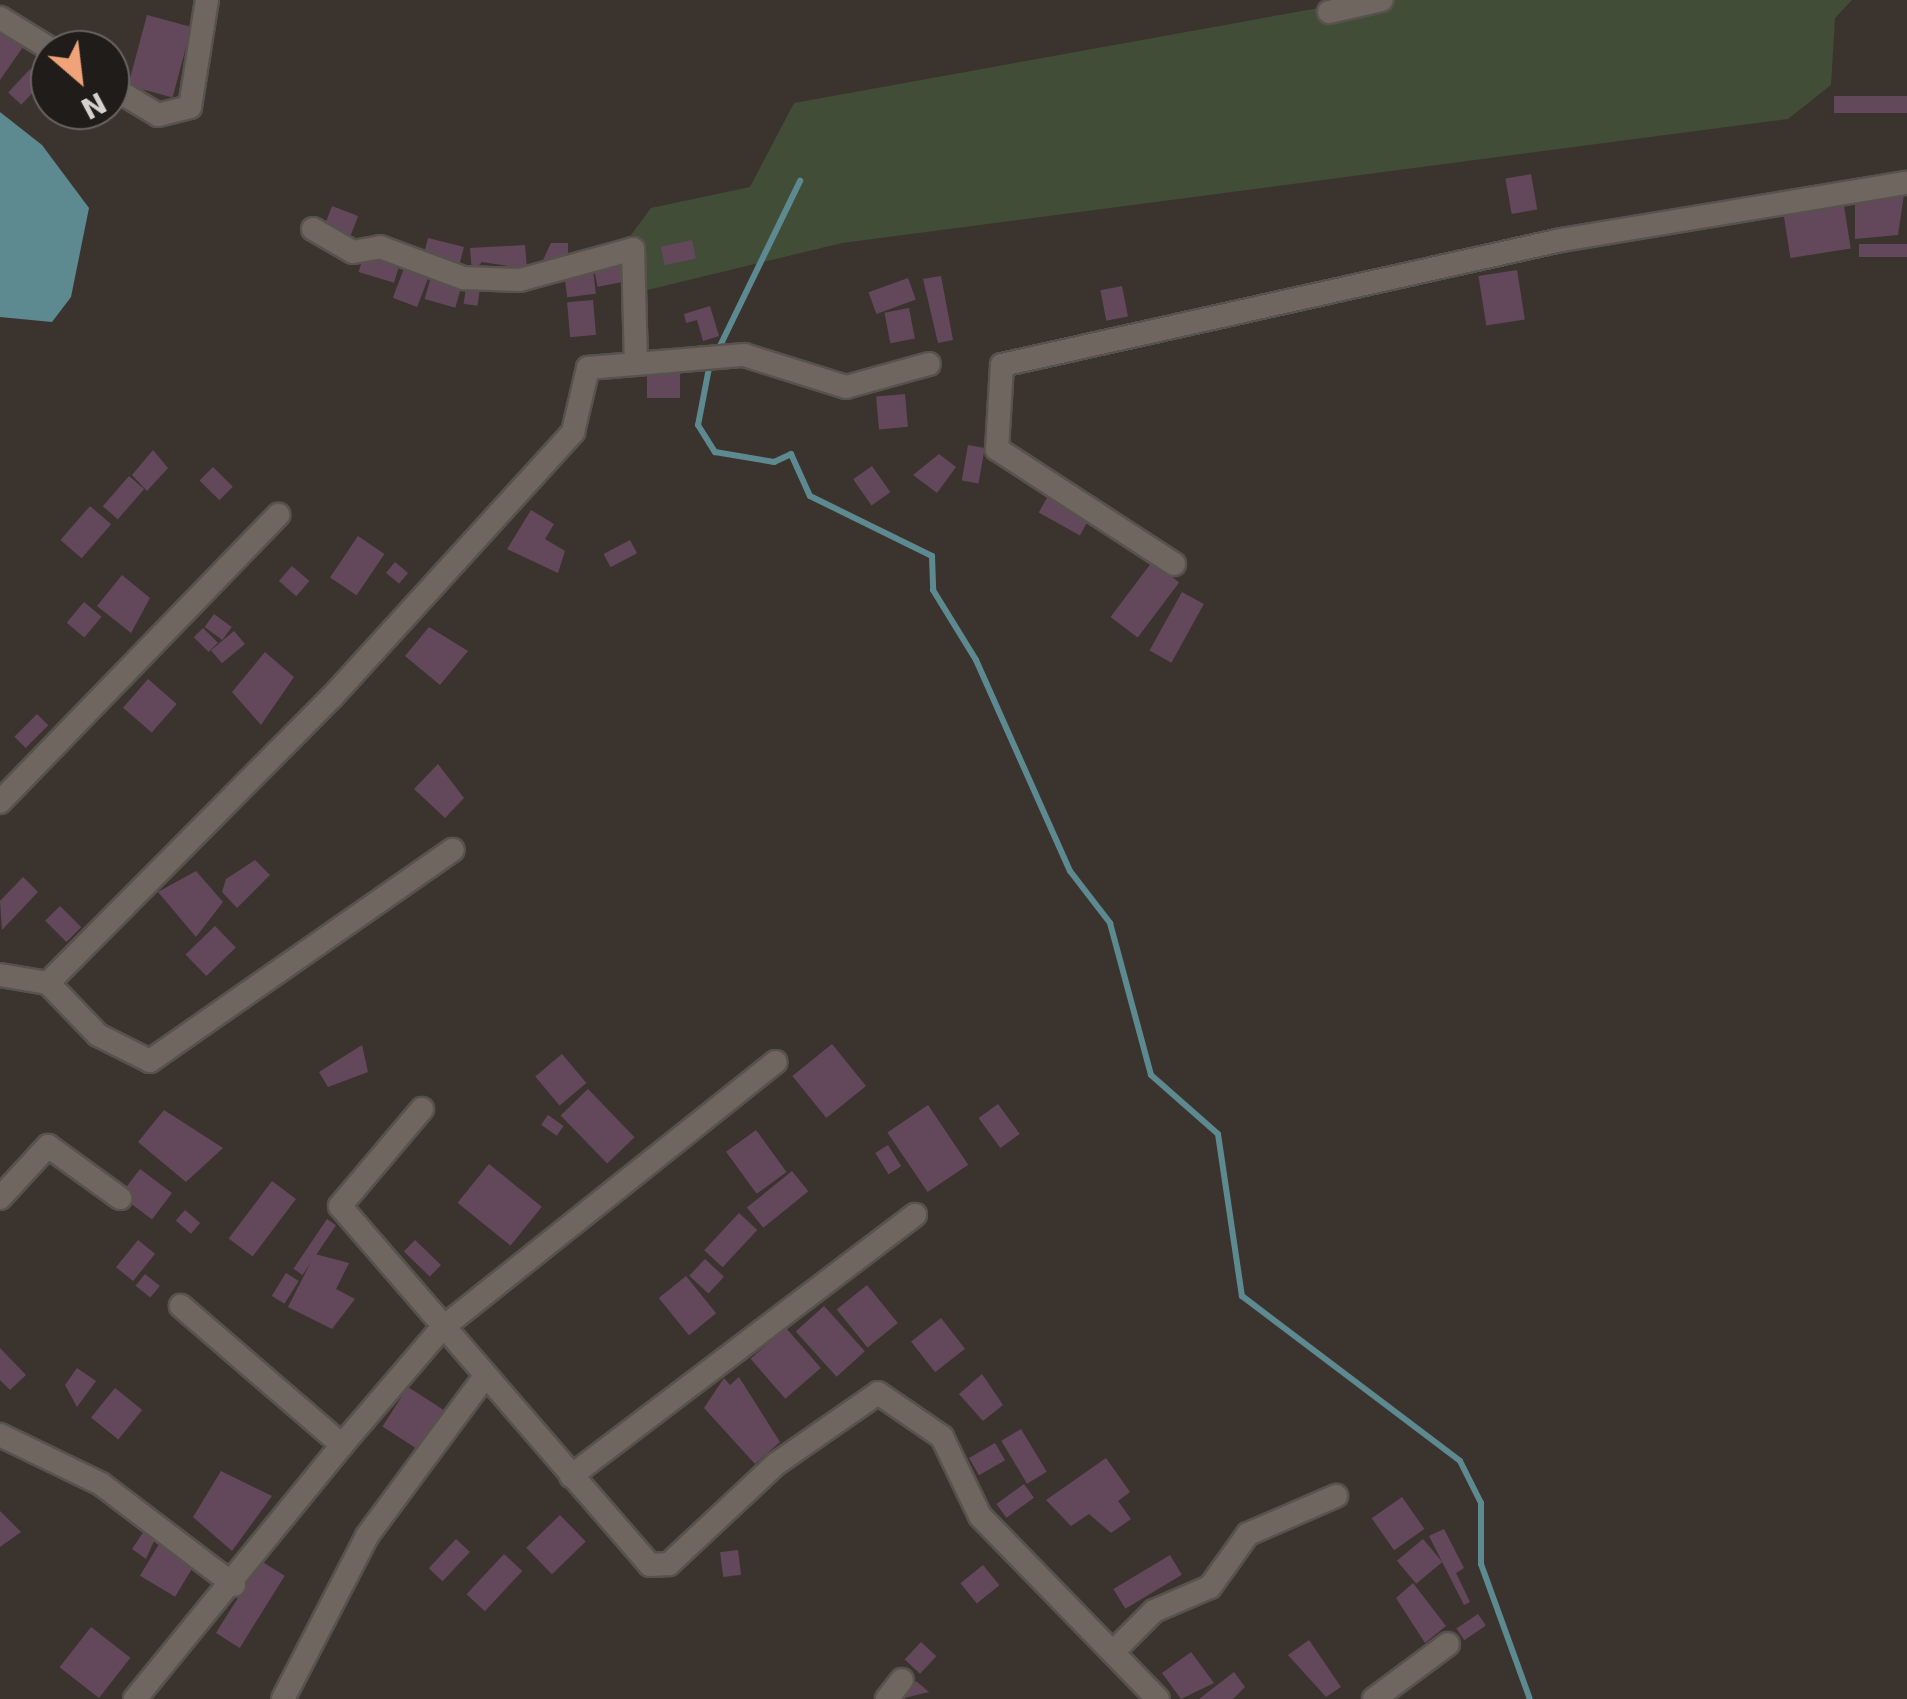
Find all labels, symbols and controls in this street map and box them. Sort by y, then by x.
north arrow [30,30,130,130]
text: N [75,85,111,125]

